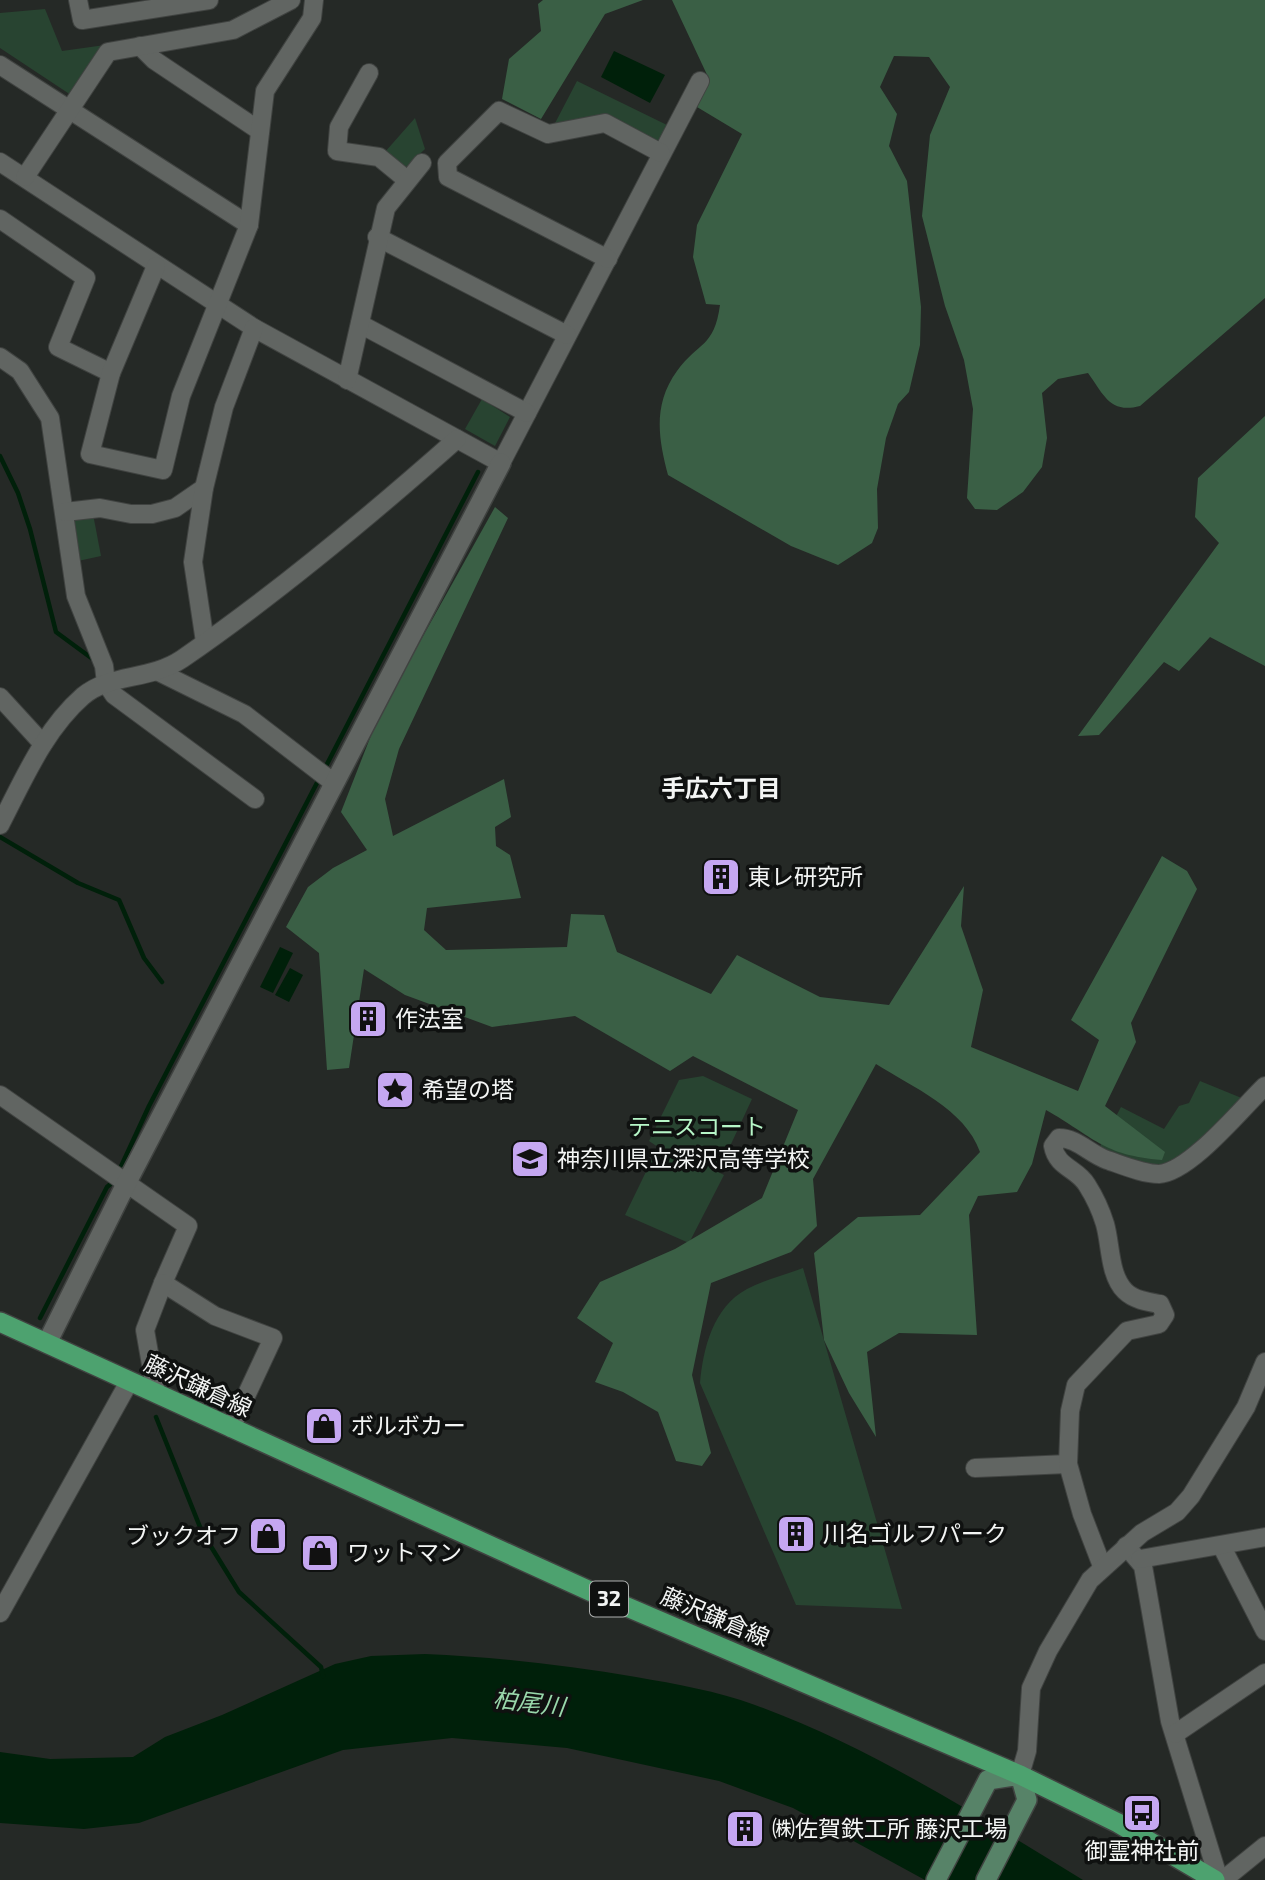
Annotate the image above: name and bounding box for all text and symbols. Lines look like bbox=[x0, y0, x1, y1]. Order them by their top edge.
district label: 手広六丁目 bbox=[661, 773, 781, 802]
building icon: 東レ研究所 bbox=[700, 856, 742, 898]
place label: 東レ研究所 bbox=[748, 862, 863, 890]
building icon: 作法室 bbox=[347, 998, 389, 1040]
place label: 作法室 bbox=[395, 1004, 464, 1032]
place icon: 希望の塔 bbox=[374, 1069, 416, 1111]
place label: 希望の塔 bbox=[422, 1075, 514, 1103]
park label: テニスコート bbox=[628, 1112, 766, 1140]
school or university icon: 神奈川県立深沢高等学校 bbox=[509, 1138, 551, 1180]
place label: 神奈川県立深沢高等学校 bbox=[557, 1144, 810, 1172]
street label: 藤沢鎌倉線 bbox=[140, 1348, 256, 1422]
shop icon: ボルボカー bbox=[303, 1405, 345, 1447]
place label: ボルボカー bbox=[351, 1411, 466, 1439]
building icon: 川名ゴルフパーク bbox=[775, 1513, 817, 1555]
shop icon: ブックオフ bbox=[247, 1515, 289, 1557]
place label: 川名ゴルフパーク bbox=[823, 1519, 1007, 1547]
place label: ブックオフ bbox=[126, 1521, 241, 1549]
shop icon: ワットマン bbox=[299, 1532, 341, 1574]
place label: ワットマン bbox=[347, 1538, 462, 1566]
street label: 藤沢鎌倉線 bbox=[657, 1581, 774, 1651]
road number: 32 bbox=[590, 1582, 628, 1616]
water label: 柏尾川 bbox=[492, 1683, 570, 1721]
bus stop icon: 御霊神社前 bbox=[1121, 1792, 1163, 1834]
building icon: ㈱佐賀鉄工所 藤沢工場 bbox=[724, 1808, 766, 1850]
place label: ㈱佐賀鉄工所 藤沢工場 bbox=[772, 1814, 1007, 1842]
place label: 御霊神社前 bbox=[1085, 1836, 1200, 1864]

